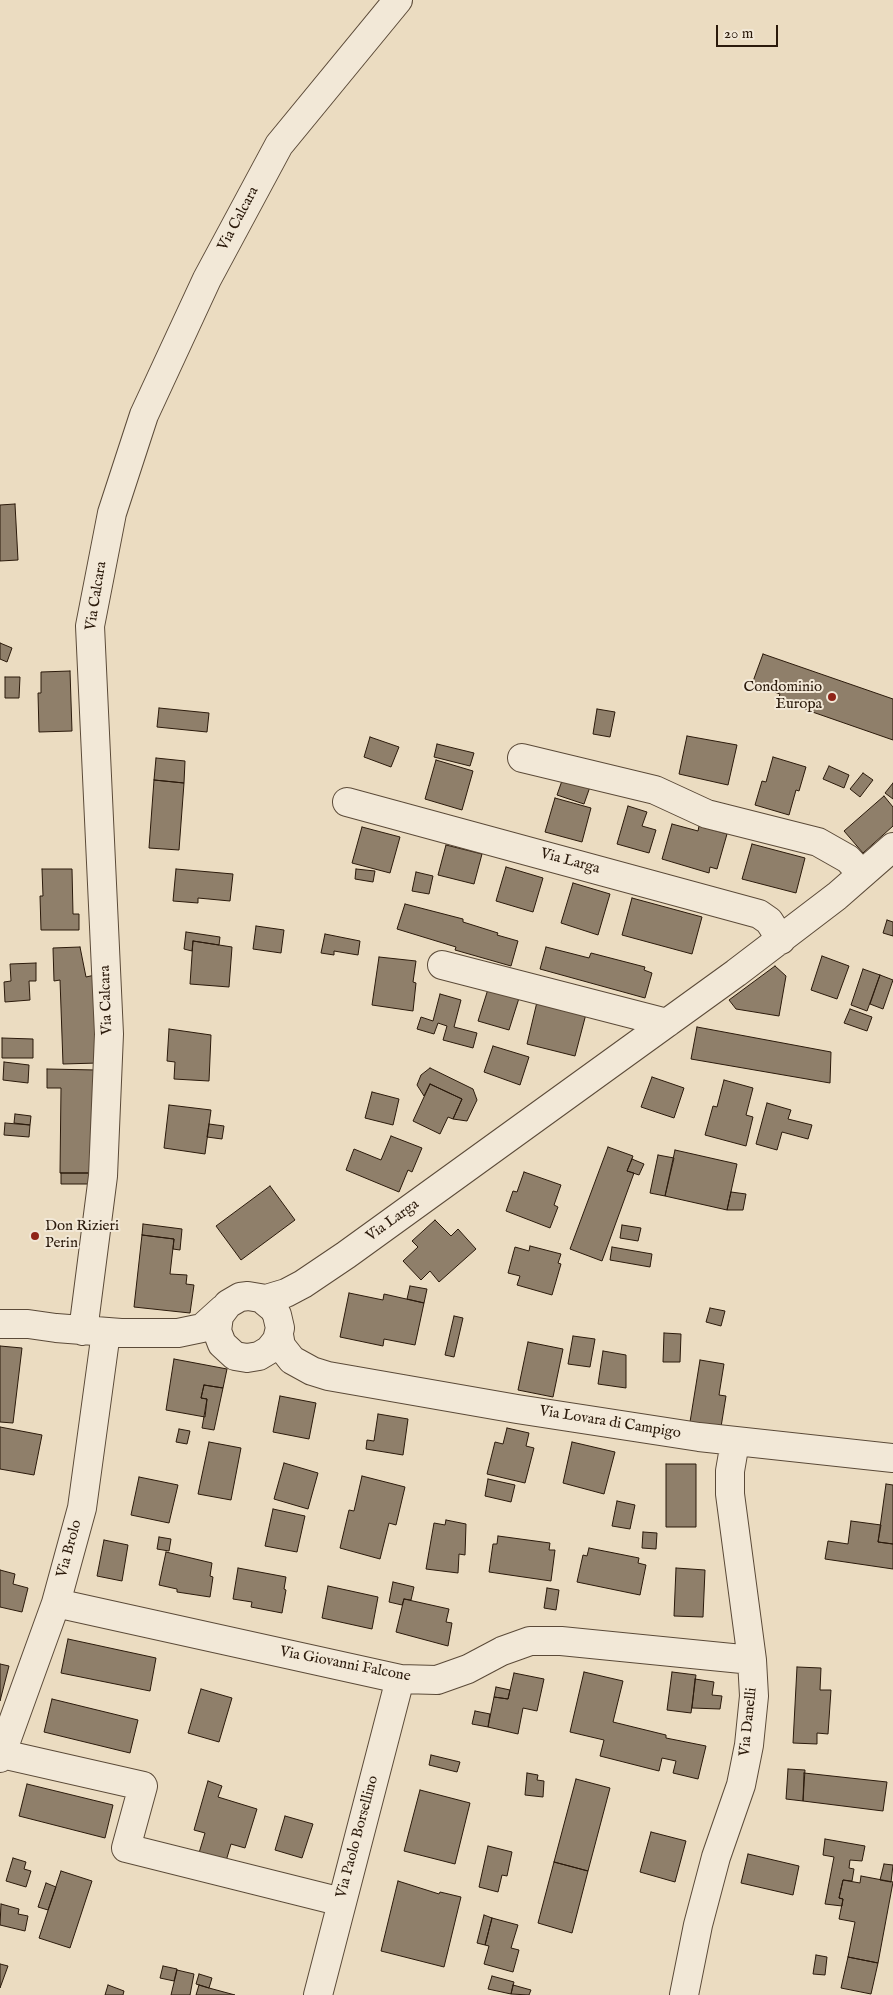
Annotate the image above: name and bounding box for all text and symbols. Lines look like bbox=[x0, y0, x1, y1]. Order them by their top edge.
scale bar bbox=[718, 15, 780, 47]
text: 20 m bbox=[724, 24, 753, 43]
street label: Via Calcara bbox=[215, 184, 263, 254]
street label: Via Calcara bbox=[83, 560, 111, 632]
place label: Condominio Europa bbox=[744, 679, 822, 714]
marker: Condominio Europa bbox=[826, 691, 838, 703]
street label: Via Larga bbox=[538, 845, 602, 879]
street label: Via Calcara bbox=[97, 965, 117, 1035]
street label: Via Larga bbox=[363, 1196, 423, 1246]
place label: Don Rizieri Perin bbox=[45, 1218, 119, 1253]
marker: Don Rizieri Perin bbox=[29, 1230, 41, 1242]
street label: Via Lovara di Campigo bbox=[538, 1403, 682, 1443]
street label: Via Brolo bbox=[54, 1518, 86, 1580]
street label: Via Giovanni Falcone bbox=[278, 1643, 412, 1687]
street label: Via Danelli bbox=[736, 1687, 762, 1757]
street label: Via Paolo Borsellino bbox=[333, 1774, 383, 1900]

